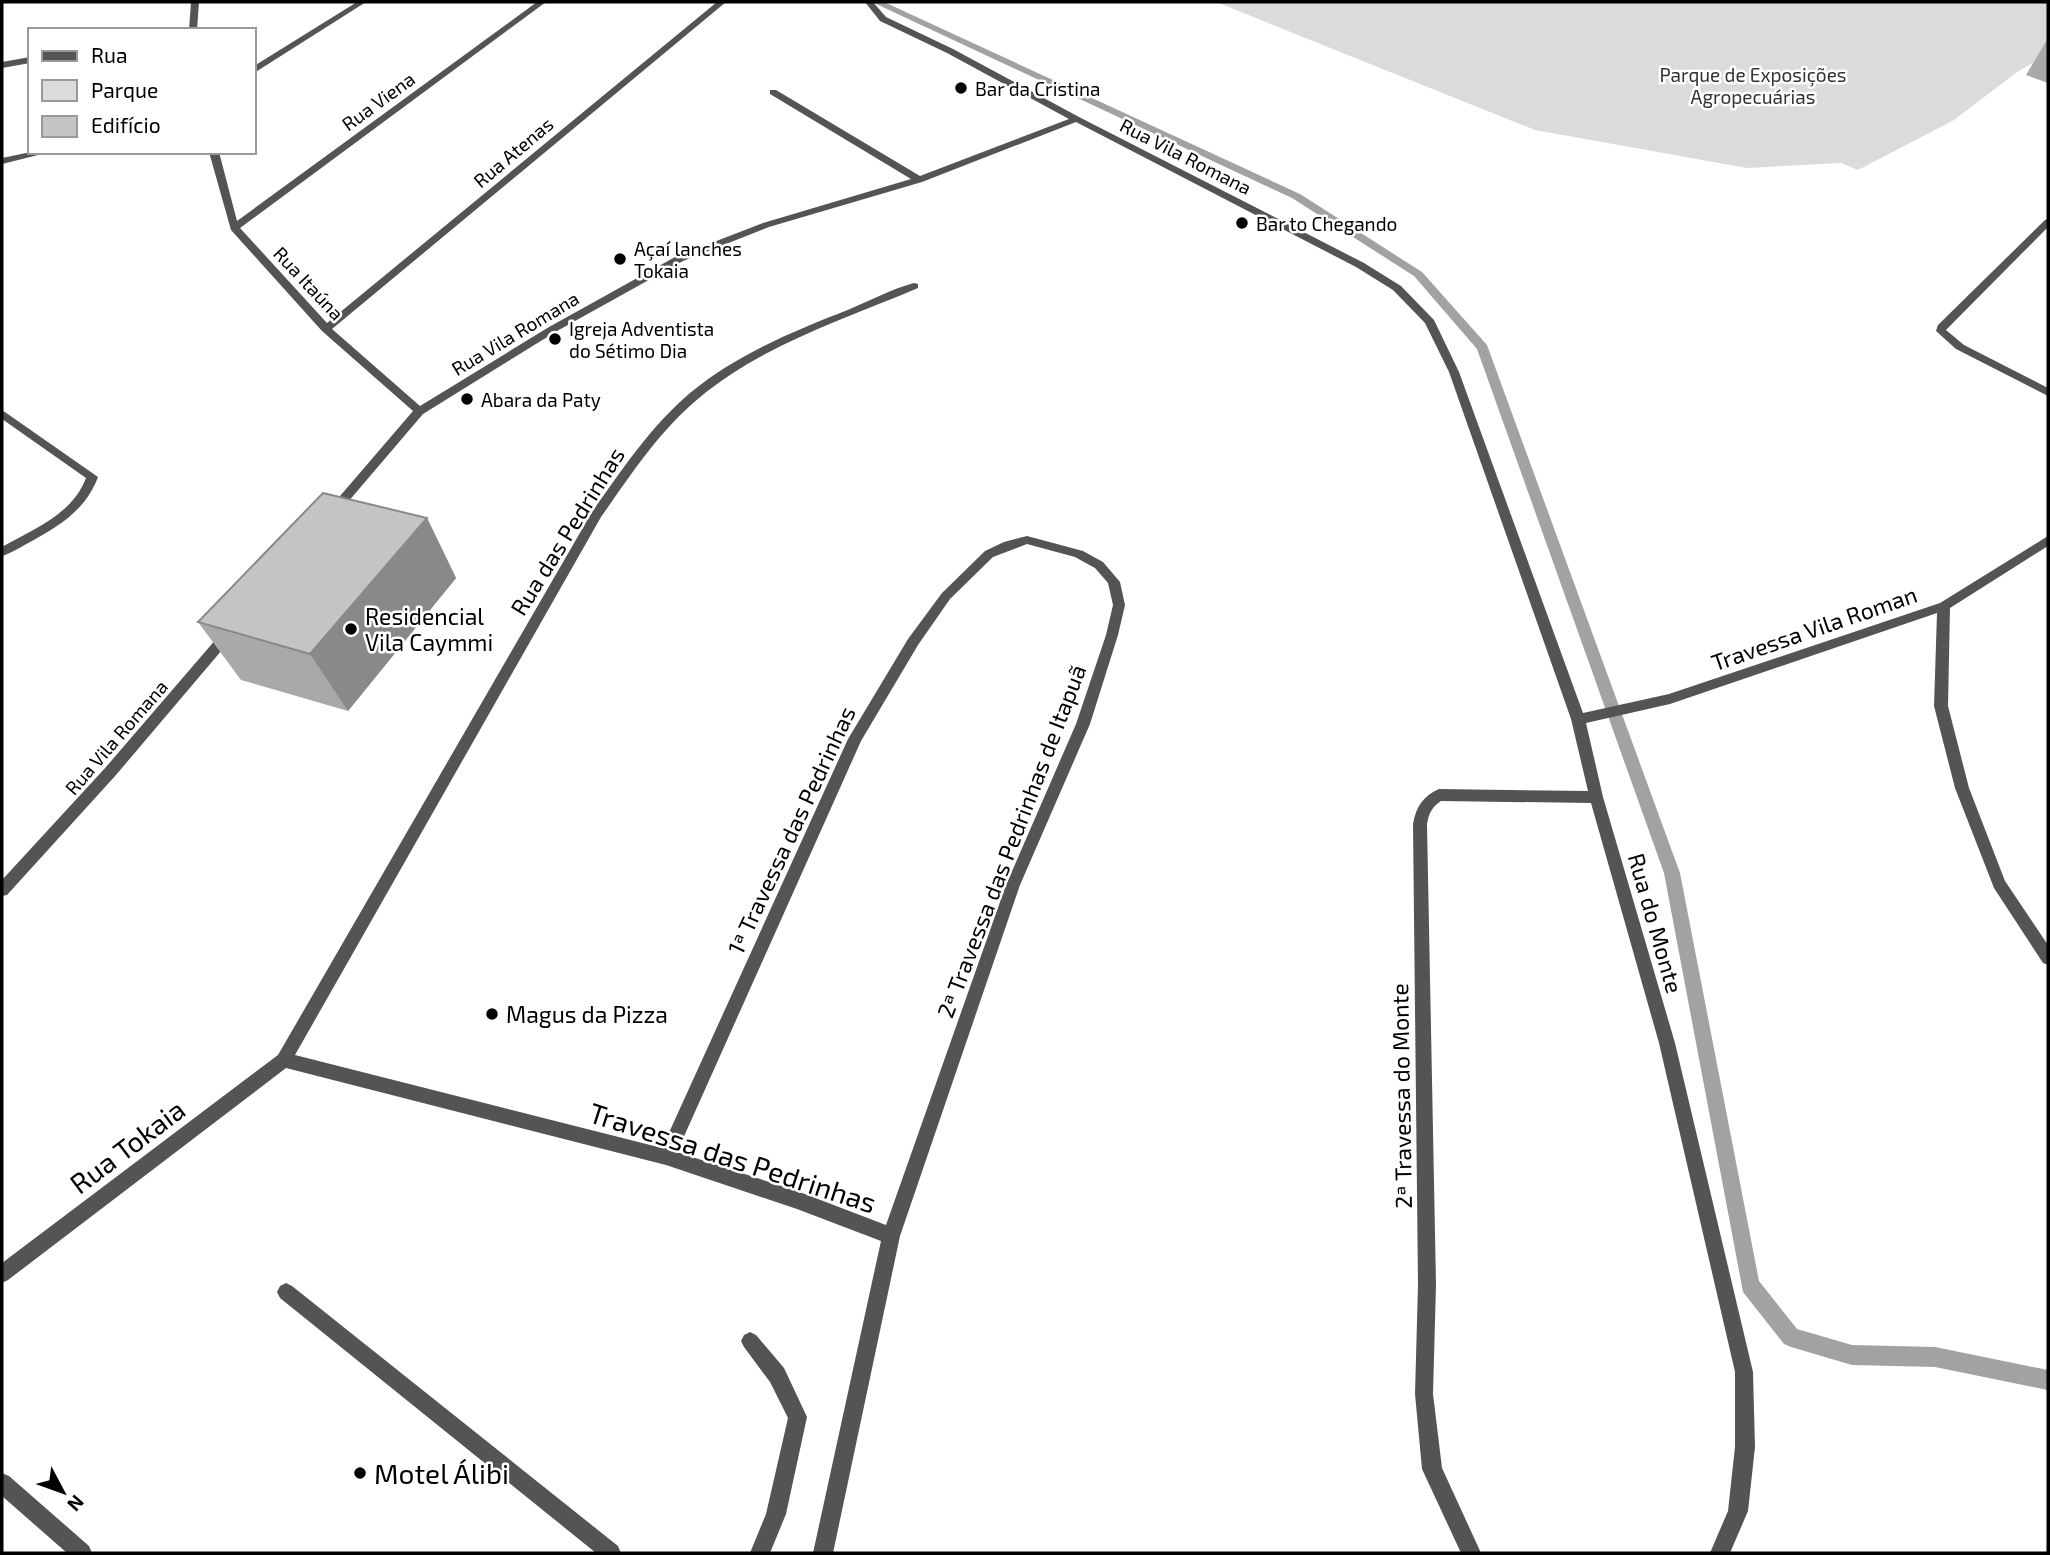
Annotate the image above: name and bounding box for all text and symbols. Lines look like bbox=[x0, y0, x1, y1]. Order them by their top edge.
legend bbox=[28, 28, 256, 154]
text: Rua bbox=[91, 42, 127, 67]
park label: Parque de Exposições Agropecuárias bbox=[1659, 63, 1847, 108]
street label: Rua Viena bbox=[337, 67, 419, 135]
text: Parque bbox=[91, 77, 158, 102]
place label: Bar da Cristina bbox=[975, 77, 1100, 100]
marker: Bar da Cristina bbox=[953, 80, 969, 96]
text: Edifício bbox=[91, 112, 161, 137]
street label: Rua Atenas bbox=[468, 112, 558, 192]
street label: Rua Vila Romana bbox=[1116, 113, 1256, 199]
place label: Bar to Chegando bbox=[1256, 212, 1397, 235]
marker: Bar to Chegando bbox=[1234, 215, 1250, 231]
place label: Açaí lanches Tokaia bbox=[634, 237, 742, 282]
street label: Rua Itaúna bbox=[269, 241, 349, 325]
marker: Açaí lanches Tokaia bbox=[612, 251, 628, 267]
street label: Rua Vila Romana bbox=[447, 286, 583, 380]
place label: Igreja Adventista do Sétimo Dia bbox=[569, 317, 714, 362]
marker: Igreja Adventista do Sétimo Dia bbox=[547, 331, 563, 347]
place label: Abara da Paty bbox=[481, 388, 601, 411]
marker: Abara da Paty bbox=[459, 391, 475, 407]
street label: Rua das Pedrinhas bbox=[504, 442, 630, 620]
street label: Travessa Vila Roman bbox=[1707, 580, 1921, 676]
place label: Residencial Vila Caymmi bbox=[365, 602, 493, 656]
marker: Residencial Vila Caymmi bbox=[343, 621, 359, 637]
street label: 2ª Travessa das Pedrinhas de Itapuã bbox=[931, 660, 1091, 1022]
street label: Rua Vila Romana bbox=[60, 675, 172, 799]
street label: 1ª Travessa das Pedrinhas bbox=[721, 702, 861, 958]
street label: Rua do Monte bbox=[1623, 850, 1689, 996]
street label: 2ª Travessa do Monte bbox=[1385, 983, 1417, 1209]
place label: Magus da Pizza bbox=[506, 1000, 668, 1028]
marker: Magus da Pizza bbox=[484, 1006, 500, 1022]
street label: Rua Tokaia bbox=[63, 1092, 191, 1200]
street label: Travessa das Pedrinhas bbox=[585, 1095, 881, 1219]
place label: Motel Álibi bbox=[374, 1456, 509, 1490]
north arrow bbox=[28, 1457, 98, 1527]
marker: Motel Álibi bbox=[352, 1465, 368, 1481]
text: N bbox=[63, 1491, 89, 1516]

